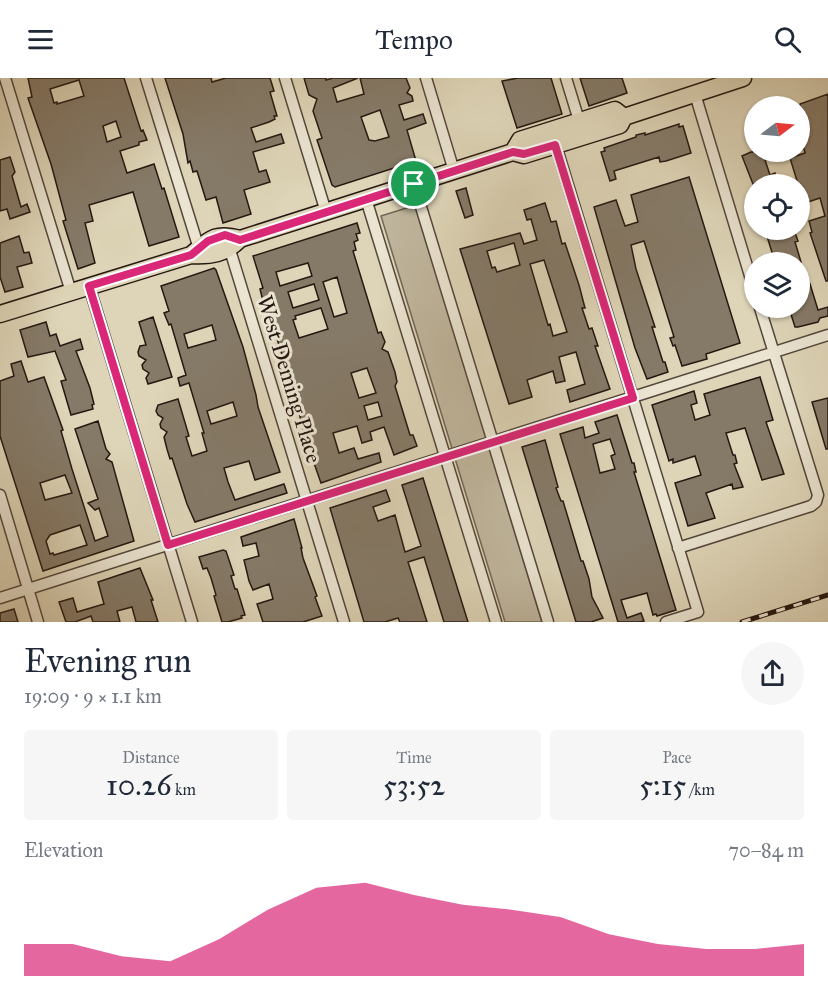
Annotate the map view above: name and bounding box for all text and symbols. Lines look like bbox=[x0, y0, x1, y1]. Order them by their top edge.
icon: menu bbox=[24, 23, 57, 56]
text: Tempo bbox=[375, 23, 453, 56]
icon: search bbox=[771, 23, 804, 56]
north arrow bbox=[744, 96, 810, 162]
map controls bbox=[744, 96, 810, 318]
pin bbox=[388, 158, 439, 209]
icon: arrive bbox=[397, 167, 430, 200]
button: locate bbox=[744, 174, 810, 240]
button: layers bbox=[744, 252, 810, 318]
street label: West Deming Place bbox=[251, 292, 328, 466]
text: Evening run bbox=[24, 641, 191, 681]
button: share bbox=[741, 642, 804, 705]
text: 19:09 · 9 × 1.1 km bbox=[24, 684, 162, 708]
text: Distance bbox=[122, 748, 180, 767]
text: Time bbox=[396, 748, 432, 767]
text: Pace bbox=[662, 748, 692, 767]
text: 10.26 bbox=[106, 767, 172, 803]
text: 53:52 bbox=[383, 767, 445, 803]
text: 5:15 bbox=[639, 767, 686, 803]
text: km bbox=[172, 780, 196, 799]
text: /km bbox=[686, 780, 715, 799]
text: Elevation bbox=[24, 838, 103, 862]
text: 70–84 m bbox=[728, 838, 804, 862]

